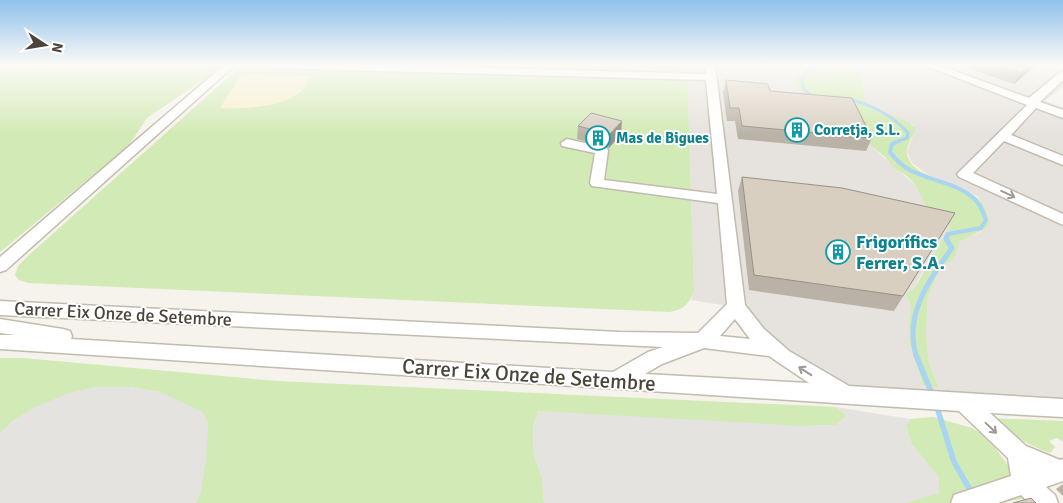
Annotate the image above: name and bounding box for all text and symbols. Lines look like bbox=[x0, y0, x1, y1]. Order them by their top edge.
north arrow bbox=[20, 20, 70, 70]
text: N bbox=[48, 41, 67, 54]
building icon: Corretja, S.L. bbox=[784, 117, 810, 143]
place label: Corretja, S.L. bbox=[814, 121, 900, 139]
building icon: Mas de Bigues bbox=[585, 125, 611, 151]
place label: Mas de Bigues bbox=[616, 129, 709, 147]
one-way arrow bbox=[1000, 190, 1015, 200]
place label: Frigorífics Ferrer, S.A. bbox=[856, 231, 945, 274]
building icon: Frigorífics Ferrer, S.A. bbox=[825, 239, 851, 265]
street label: Carrer Eix Onze de Setembre bbox=[14, 297, 232, 331]
street label: Carrer Eix Onze de Setembre bbox=[401, 353, 657, 397]
one-way arrow bbox=[798, 366, 812, 376]
one-way arrow bbox=[985, 422, 998, 434]

